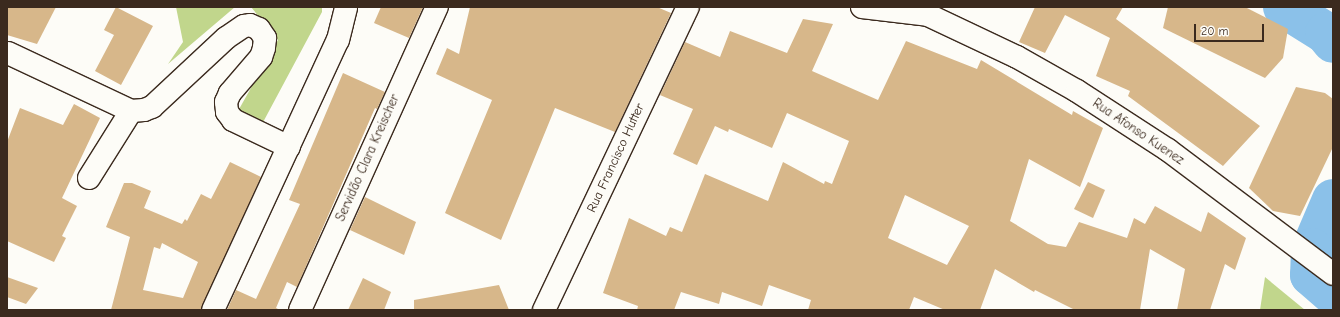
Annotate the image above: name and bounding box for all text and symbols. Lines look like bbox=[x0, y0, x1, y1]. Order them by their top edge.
scale bar bbox=[1196, 16, 1266, 42]
text: 20 m bbox=[1201, 24, 1229, 38]
street label: Servidão Clara Kreischer bbox=[333, 92, 403, 224]
street label: Rua Afonso Kuenez bbox=[1089, 96, 1187, 168]
street label: Rua Francisco Hutter bbox=[584, 101, 648, 215]

